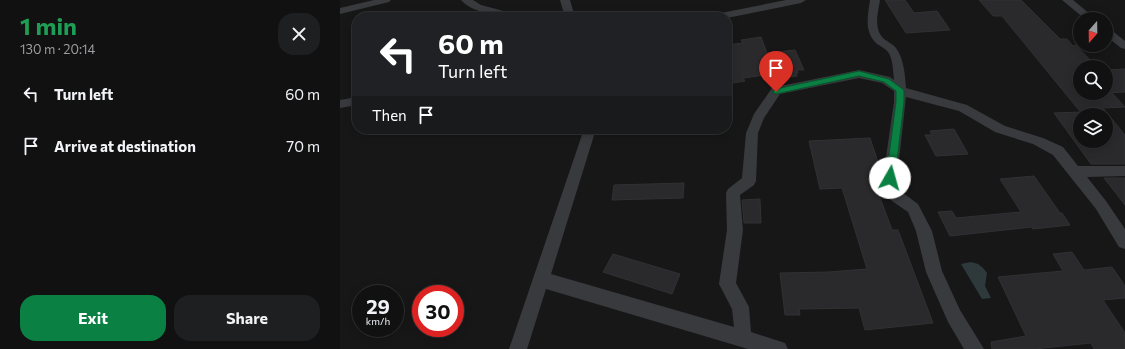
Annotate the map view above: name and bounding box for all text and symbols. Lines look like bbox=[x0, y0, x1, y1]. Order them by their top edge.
text: 1 min bbox=[20, 11, 77, 40]
north arrow bbox=[1073, 12, 1113, 52]
map controls bbox=[1073, 12, 1113, 148]
button: close bbox=[278, 13, 320, 55]
text: 60 m bbox=[438, 26, 504, 60]
icon: left bbox=[372, 28, 424, 80]
text: 130 m · 20:14 bbox=[20, 41, 95, 57]
pin bbox=[759, 51, 793, 92]
icon: arrive bbox=[765, 57, 787, 79]
text: Turn left bbox=[438, 60, 507, 82]
button: search bbox=[1073, 60, 1113, 100]
icon: left bbox=[20, 83, 42, 105]
text: Turn left bbox=[54, 85, 113, 103]
text: 60 m bbox=[285, 85, 320, 103]
icon: arrive bbox=[415, 104, 437, 126]
text: Then bbox=[372, 106, 407, 124]
button: layers bbox=[1073, 108, 1113, 148]
icon: arrive bbox=[20, 135, 42, 157]
text: Arrive at destination bbox=[54, 137, 196, 155]
text: 70 m bbox=[286, 137, 320, 155]
position arrow bbox=[869, 157, 911, 199]
speed limit sign: 30 bbox=[412, 285, 464, 337]
text: 29 bbox=[366, 294, 390, 318]
button: Exit bbox=[20, 295, 166, 341]
button: Share bbox=[174, 295, 320, 341]
text: km/h bbox=[366, 315, 390, 327]

